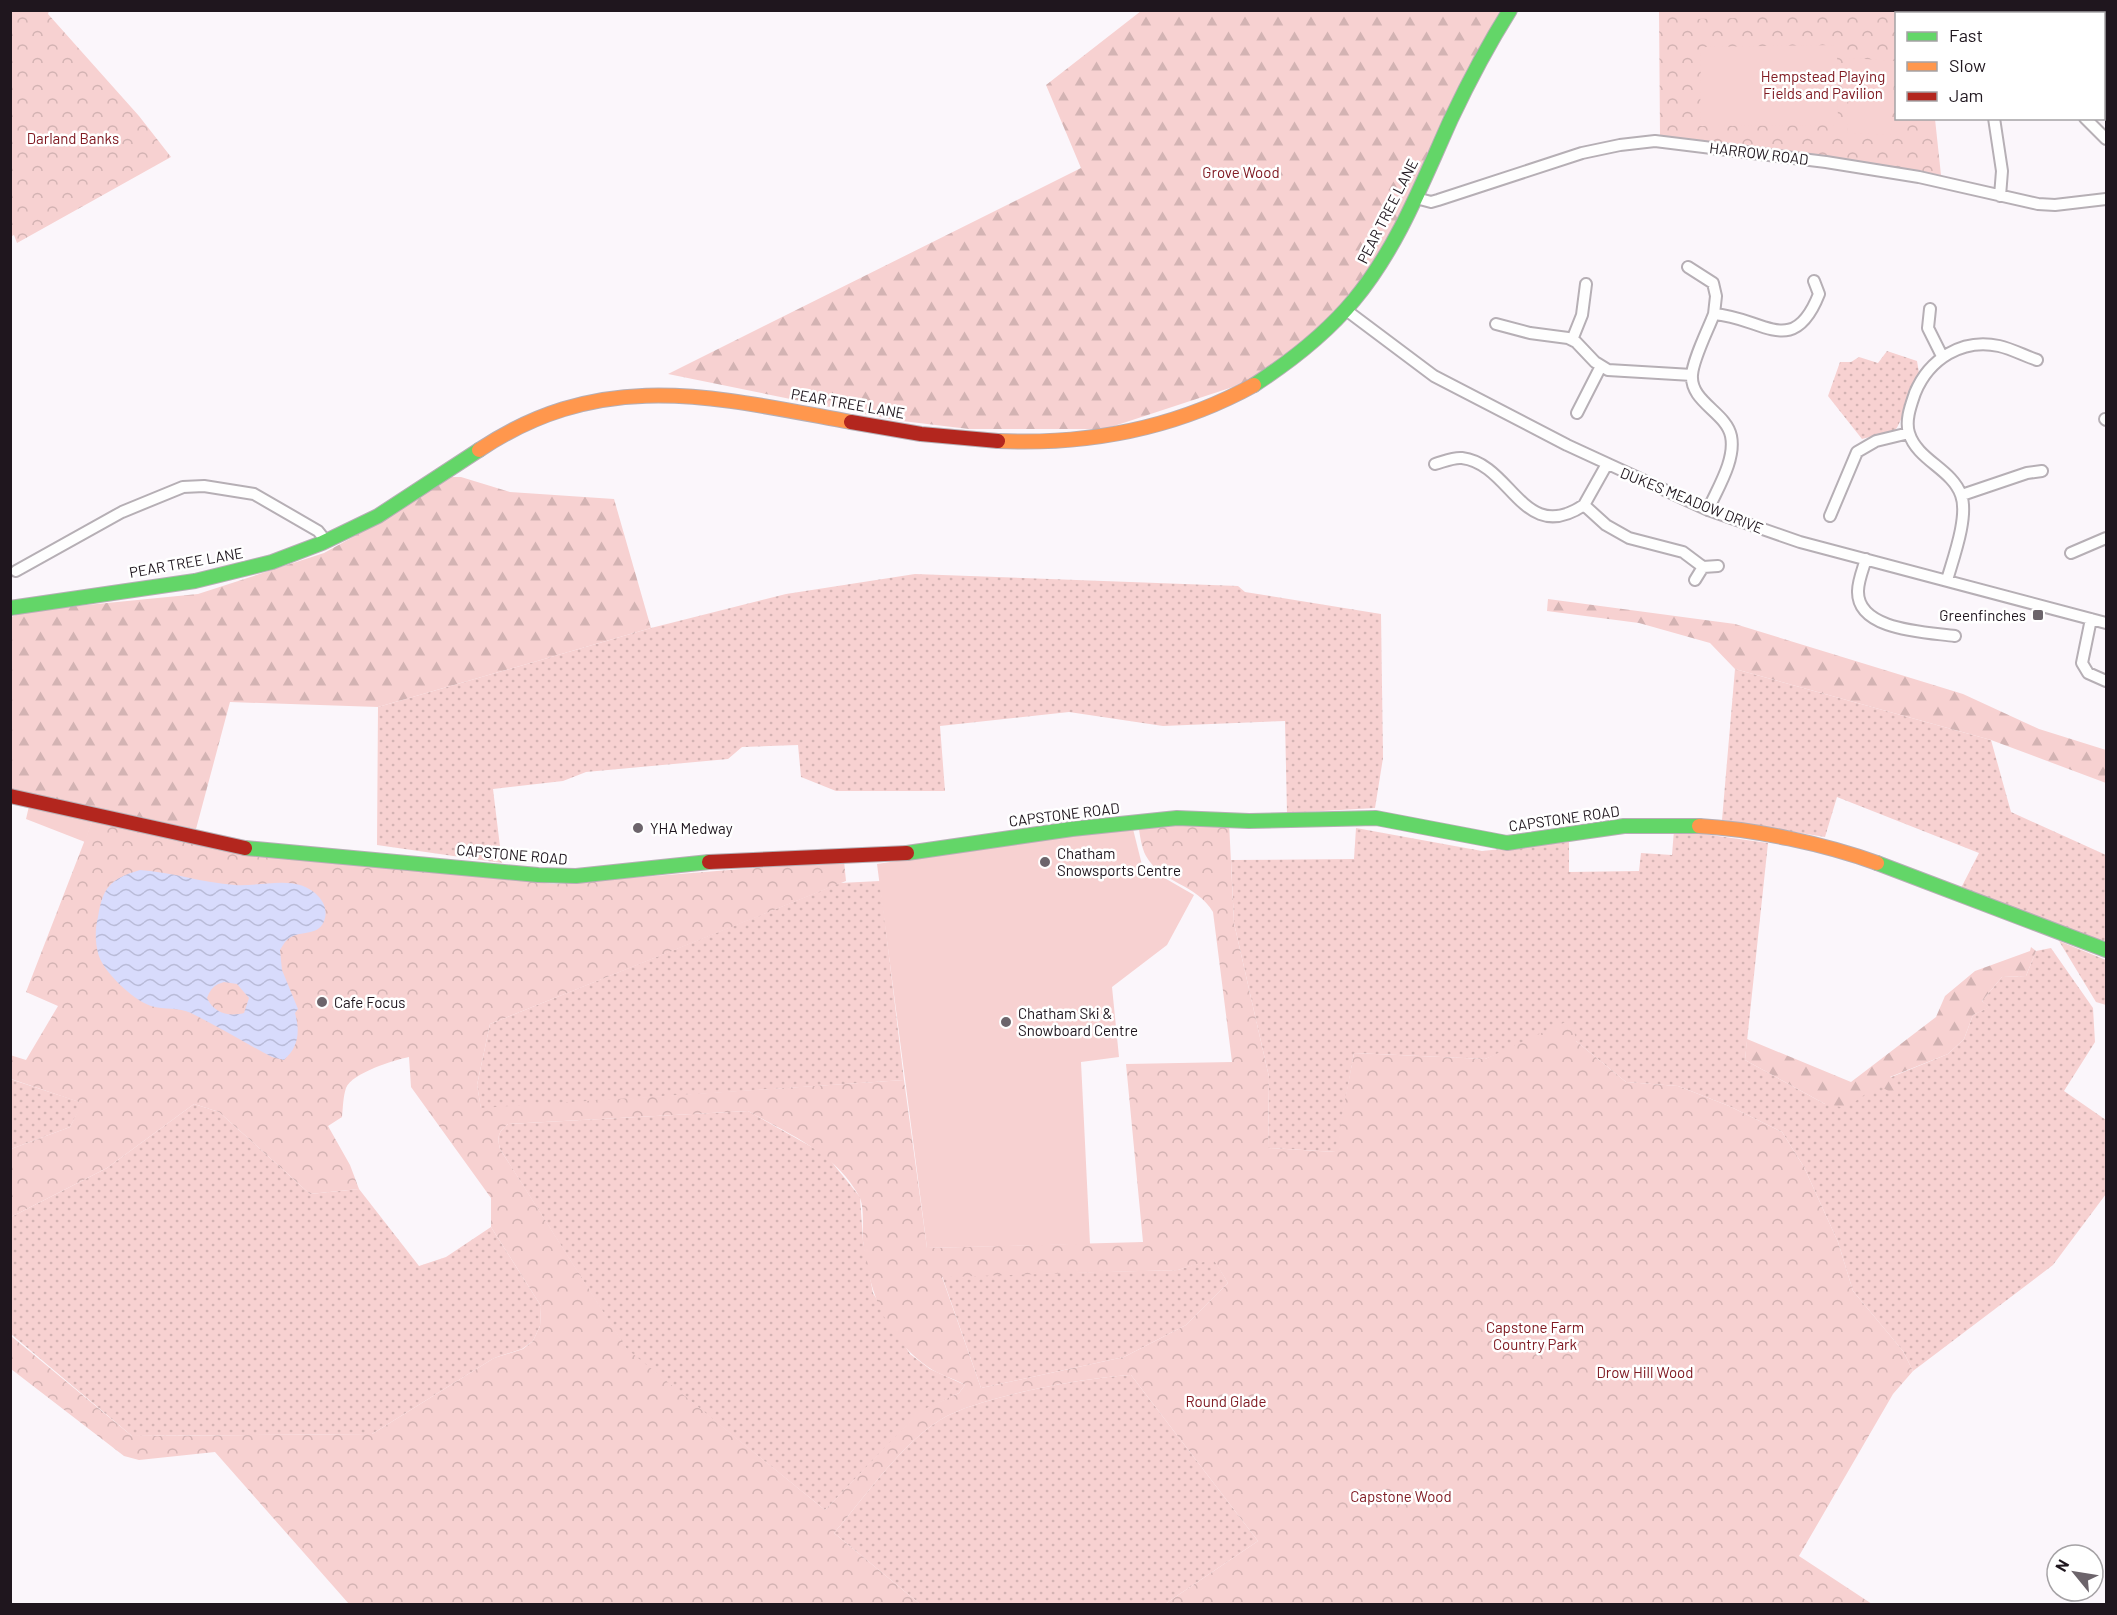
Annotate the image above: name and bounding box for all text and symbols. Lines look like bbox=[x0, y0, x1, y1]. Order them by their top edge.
legend bbox=[1895, 12, 2105, 120]
text: Fast bbox=[1949, 24, 1983, 46]
text: Slow bbox=[1949, 54, 1986, 76]
park label: Hempstead Playing Fields and Pavilion bbox=[1761, 67, 1885, 102]
text: Jam bbox=[1949, 84, 1983, 106]
park label: Darland Banks bbox=[27, 129, 119, 147]
street label: HARROW ROAD bbox=[1708, 138, 1810, 168]
street label: PEAR TREE LANE bbox=[1353, 156, 1421, 266]
park label: Grove Wood bbox=[1202, 163, 1280, 181]
street label: PEAR TREE LANE bbox=[790, 384, 906, 422]
street label: DUKES MEADOW DRIVE bbox=[1618, 463, 1766, 537]
street label: PEAR TREE LANE bbox=[128, 543, 244, 581]
place label: Greenfinches bbox=[1939, 606, 2026, 624]
marker: Greenfinches bbox=[2031, 608, 2045, 622]
street label: CAPSTONE ROAD bbox=[1008, 798, 1120, 830]
street label: CAPSTONE ROAD bbox=[1508, 801, 1620, 835]
place label: YHA Medway bbox=[650, 819, 733, 837]
marker: YHA Medway bbox=[631, 821, 645, 835]
street label: CAPSTONE ROAD bbox=[456, 840, 568, 868]
place label: Chatham Snowsports Centre bbox=[1057, 844, 1181, 879]
marker: Chatham Snowsports Centre bbox=[1038, 855, 1052, 869]
place label: Cafe Focus bbox=[334, 993, 405, 1011]
marker: Cafe Focus bbox=[315, 995, 329, 1009]
place label: Chatham Ski & Snowboard Centre bbox=[1018, 1004, 1138, 1039]
marker: Chatham Ski & Snowboard Centre bbox=[999, 1015, 1013, 1029]
park label: Capstone Farm Country Park bbox=[1486, 1318, 1584, 1353]
park label: Drow Hill Wood bbox=[1597, 1363, 1693, 1381]
park label: Round Glade bbox=[1185, 1392, 1267, 1410]
park label: Capstone Wood bbox=[1350, 1487, 1452, 1505]
north arrow bbox=[2045, 1543, 2105, 1603]
text: N bbox=[2051, 1556, 2072, 1575]

